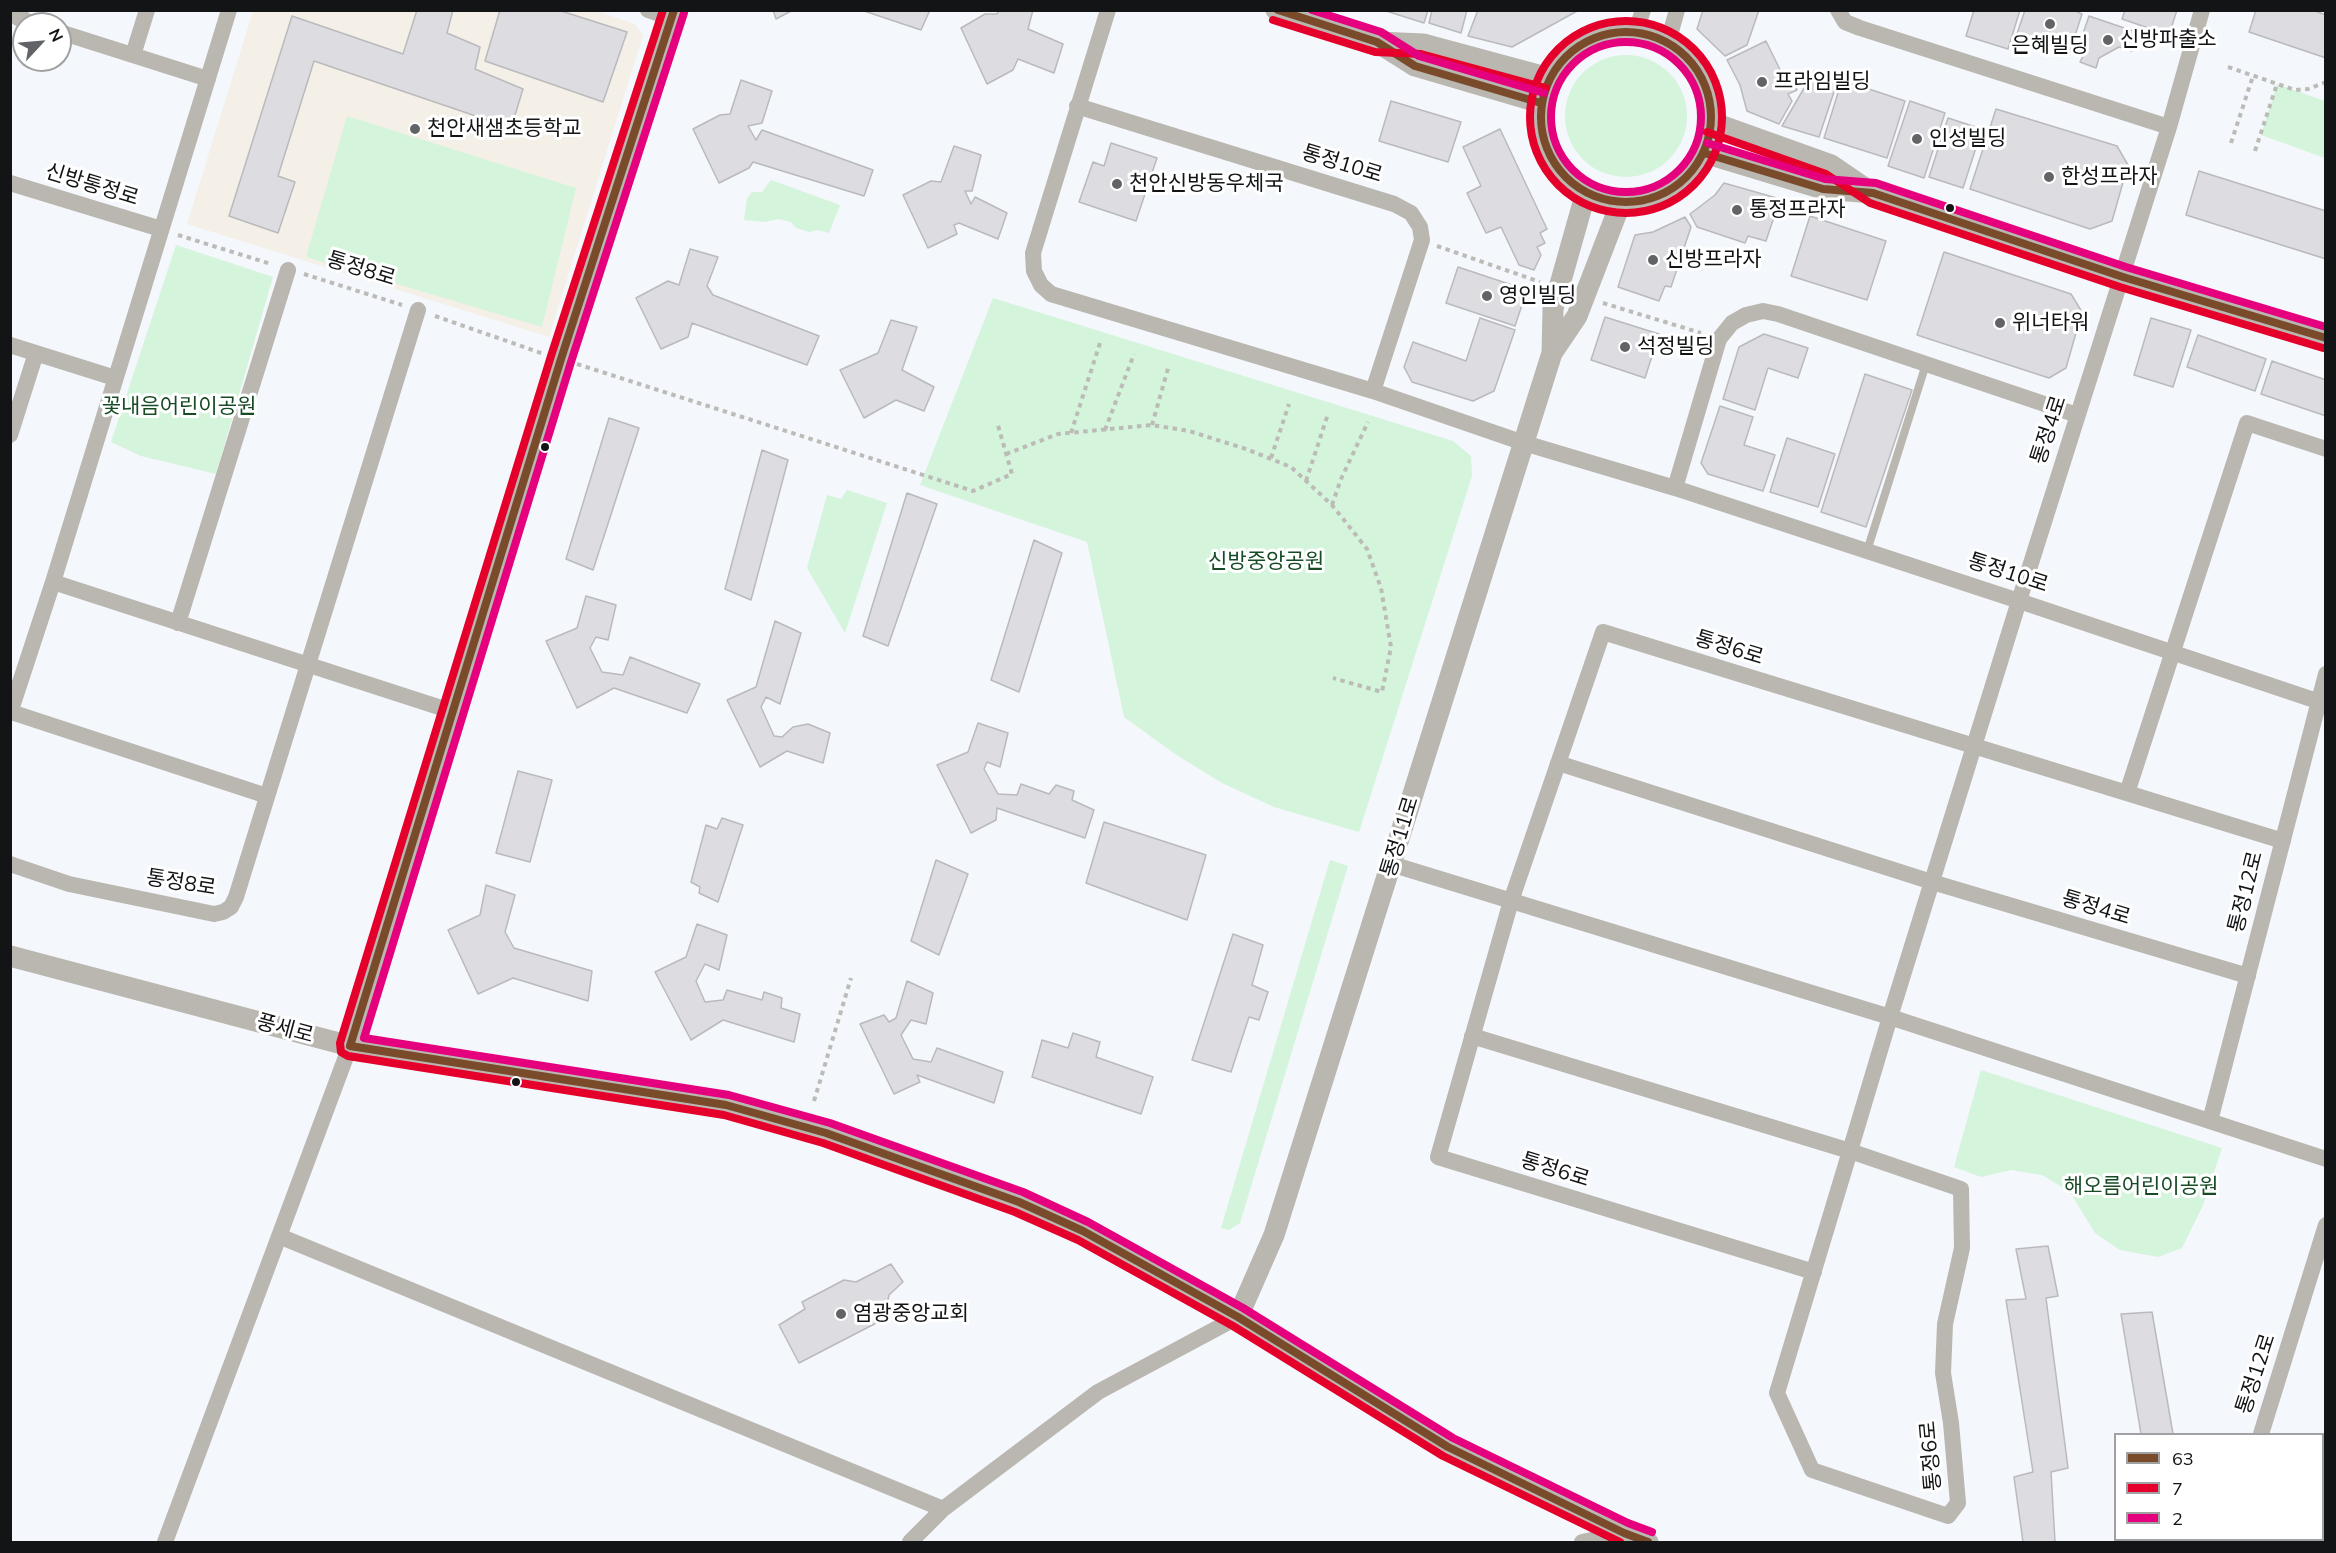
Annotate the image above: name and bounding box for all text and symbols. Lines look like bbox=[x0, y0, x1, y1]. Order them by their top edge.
north arrow bbox=[12, 12, 72, 72]
marker: 은혜빌딩 bbox=[2043, 17, 2057, 31]
text: N bbox=[45, 25, 68, 45]
place label: 신방파출소 bbox=[2120, 27, 2217, 53]
place label: 은혜빌딩 bbox=[2011, 33, 2089, 59]
marker: 신방파출소 bbox=[2101, 33, 2115, 47]
place label: 프라임빌딩 bbox=[1774, 69, 1871, 95]
marker: 프라임빌딩 bbox=[1755, 75, 1769, 89]
place label: 천안새샘초등학교 bbox=[427, 116, 582, 142]
marker: 천안새샘초등학교 bbox=[408, 122, 422, 136]
place label: 인성빌딩 bbox=[1929, 126, 2006, 152]
marker: 인성빌딩 bbox=[1910, 132, 1924, 146]
street label: 통정10로 bbox=[1299, 140, 1385, 188]
street label: 신방통정로 bbox=[42, 159, 142, 211]
place label: 한성프라자 bbox=[2061, 164, 2158, 190]
marker: 한성프라자 bbox=[2042, 170, 2056, 184]
place label: 천안신방동우체국 bbox=[1129, 171, 1284, 197]
marker: 천안신방동우체국 bbox=[1110, 177, 1124, 191]
place label: 통정프라자 bbox=[1749, 197, 1846, 223]
unlabelled marker bbox=[1944, 202, 1956, 214]
marker: 통정프라자 bbox=[1730, 203, 1744, 217]
street label: 통정8로 bbox=[324, 247, 398, 291]
place label: 신방프라자 bbox=[1665, 247, 1762, 273]
marker: 신방프라자 bbox=[1646, 253, 1660, 267]
place label: 영인빌딩 bbox=[1499, 283, 1576, 309]
marker: 영인빌딩 bbox=[1480, 289, 1494, 303]
place label: 위너타워 bbox=[2012, 310, 2089, 336]
marker: 위너타워 bbox=[1993, 316, 2007, 330]
place label: 석정빌딩 bbox=[1637, 334, 1714, 360]
marker: 석정빌딩 bbox=[1618, 340, 1632, 354]
street label: 통정4로 bbox=[2026, 393, 2072, 467]
park label: 꽃내음어린이공원 bbox=[102, 394, 256, 420]
unlabelled marker bbox=[539, 441, 551, 453]
street label: 통정10로 bbox=[1965, 548, 2051, 598]
park label: 신방중앙공원 bbox=[1208, 549, 1324, 575]
street label: 통정6로 bbox=[1692, 626, 1766, 670]
street label: 통정11로 bbox=[1376, 794, 1424, 880]
street label: 통정12로 bbox=[2224, 849, 2268, 935]
street label: 통정8로 bbox=[144, 865, 218, 901]
street label: 통정4로 bbox=[2059, 886, 2133, 930]
street label: 풍세로 bbox=[254, 1009, 316, 1049]
unlabelled marker bbox=[510, 1076, 522, 1088]
street label: 통정6로 bbox=[1518, 1148, 1592, 1192]
park label: 해오름어린이공원 bbox=[2064, 1174, 2218, 1200]
place label: 염광중앙교회 bbox=[853, 1301, 969, 1327]
marker: 염광중앙교회 bbox=[834, 1307, 848, 1321]
street label: 통정12로 bbox=[2231, 1331, 2281, 1417]
street label: 통정6로 bbox=[1915, 1420, 1947, 1492]
legend bbox=[2114, 1433, 2324, 1541]
text: 63 bbox=[2172, 1447, 2194, 1470]
text: 7 bbox=[2172, 1477, 2183, 1500]
text: 2 bbox=[2172, 1507, 2183, 1530]

